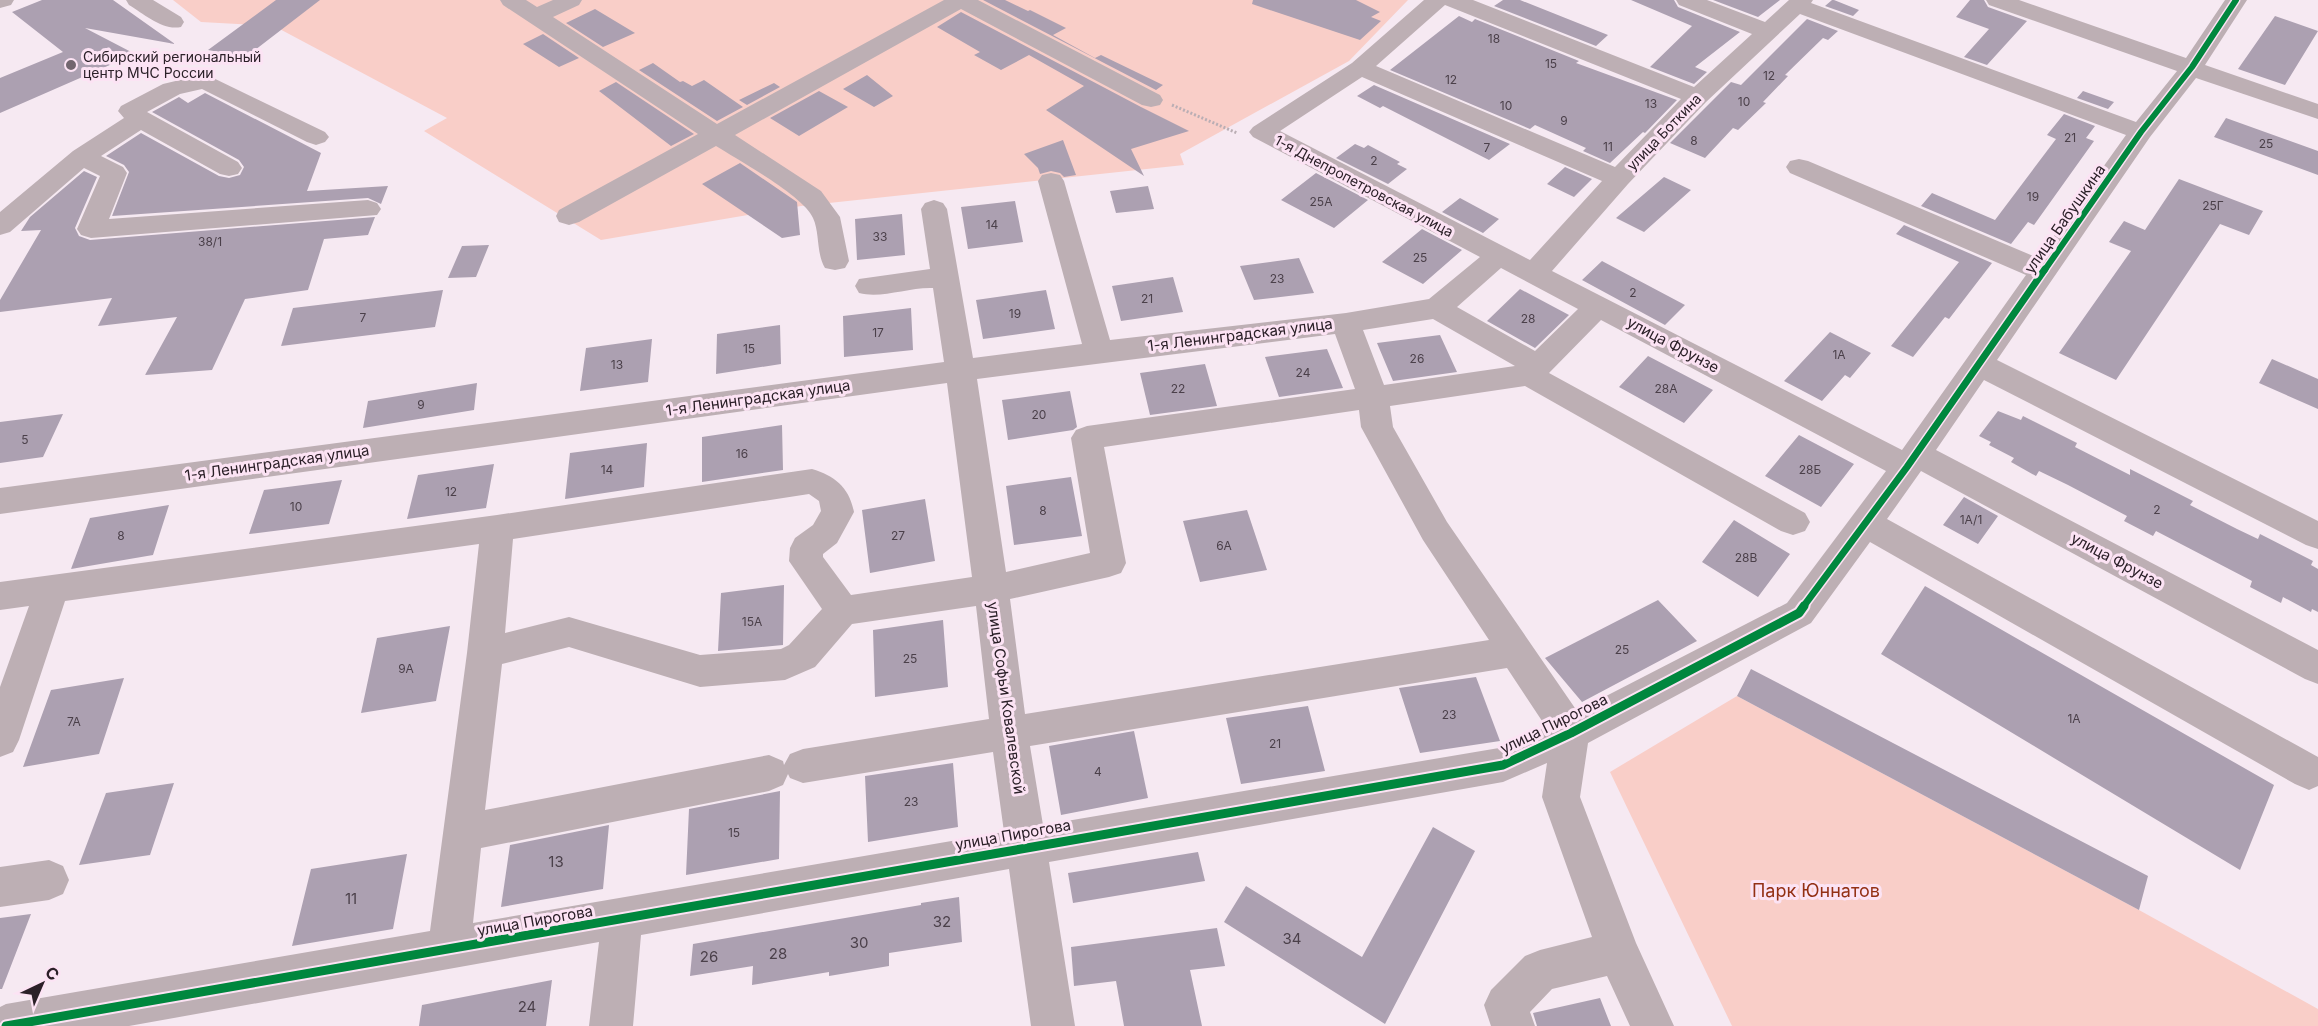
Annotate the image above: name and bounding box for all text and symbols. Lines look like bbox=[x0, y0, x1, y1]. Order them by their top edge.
house number: 18 bbox=[1488, 31, 1500, 46]
place label: Сибирский региональный центр МЧС России bbox=[83, 48, 261, 81]
house number: 15 bbox=[1545, 56, 1557, 71]
marker: Сибирский региональный центр МЧС России bbox=[64, 58, 78, 72]
house number: 12 bbox=[1763, 68, 1775, 83]
house number: 12 bbox=[1445, 72, 1457, 87]
street label: улица Боткина bbox=[1623, 90, 1704, 173]
house number: 10 bbox=[1738, 94, 1750, 109]
house number: 13 bbox=[1645, 96, 1657, 111]
house number: 10 bbox=[1500, 98, 1512, 113]
house number: 9 bbox=[1560, 113, 1568, 128]
house number: 21 bbox=[2064, 130, 2076, 145]
street label: 1-я Днепропетровская улица bbox=[1272, 131, 1456, 240]
house number: 8 bbox=[1690, 133, 1698, 148]
house number: 25 bbox=[2259, 136, 2273, 151]
house number: 11 bbox=[1603, 139, 1613, 154]
house number: 7 bbox=[1484, 140, 1491, 155]
house number: 2 bbox=[1370, 153, 1378, 168]
street label: улица Бабушкина bbox=[2020, 160, 2109, 277]
house number: 19 bbox=[2027, 189, 2039, 204]
house number: 25А bbox=[1310, 194, 1332, 209]
house number: 25Г bbox=[2202, 198, 2224, 213]
house number: 14 bbox=[986, 217, 999, 232]
house number: 33 bbox=[873, 229, 887, 244]
house number: 38/1 bbox=[198, 234, 222, 249]
house number: 25 bbox=[1413, 250, 1427, 265]
house number: 23 bbox=[1270, 271, 1284, 286]
house number: 2 bbox=[1629, 285, 1637, 300]
house number: 21 bbox=[1141, 291, 1153, 306]
house number: 19 bbox=[1009, 306, 1021, 321]
house number: 7 bbox=[360, 310, 367, 325]
house number: 28 bbox=[1521, 311, 1535, 326]
street label: улица Фрунзе bbox=[1624, 312, 1723, 377]
street label: 1-я Ленинградская улица bbox=[1146, 314, 1334, 355]
house number: 17 bbox=[872, 325, 884, 340]
house number: 15 bbox=[743, 341, 755, 356]
house number: 1А bbox=[1832, 347, 1846, 362]
house number: 26 bbox=[1410, 351, 1424, 366]
house number: 13 bbox=[611, 357, 623, 372]
house number: 24 bbox=[1296, 365, 1311, 380]
street label: 1-я Ленинградская улица bbox=[664, 375, 852, 420]
house number: 22 bbox=[1171, 381, 1185, 396]
house number: 28А bbox=[1654, 381, 1678, 396]
house number: 9 bbox=[417, 397, 425, 412]
house number: 20 bbox=[1032, 407, 1046, 422]
house number: 5 bbox=[21, 432, 29, 447]
street label: 1-я Ленинградская улица bbox=[183, 440, 371, 485]
house number: 16 bbox=[736, 446, 748, 461]
house number: 14 bbox=[601, 462, 614, 477]
house number: 28Б bbox=[1799, 462, 1821, 477]
house number: 12 bbox=[445, 484, 457, 499]
house number: 10 bbox=[290, 499, 302, 514]
house number: 2 bbox=[2153, 502, 2161, 517]
house number: 8 bbox=[1039, 503, 1047, 518]
house number: 1А/1 bbox=[1960, 512, 1982, 527]
house number: 8 bbox=[117, 528, 125, 543]
house number: 27 bbox=[891, 528, 905, 543]
street label: улица Фрунзе bbox=[2068, 528, 2167, 593]
house number: 6А bbox=[1216, 538, 1232, 553]
house number: 28В bbox=[1735, 550, 1757, 565]
street label: улица Софьи Ковалевской bbox=[984, 601, 1029, 795]
house number: 15А bbox=[742, 614, 762, 629]
house number: 25 bbox=[1615, 642, 1629, 657]
house number: 25 bbox=[903, 651, 917, 666]
house number: 9А bbox=[398, 661, 414, 676]
street label: улица Пирогова bbox=[1497, 689, 1611, 758]
house number: 23 bbox=[1442, 707, 1456, 722]
house number: 1А bbox=[2067, 711, 2081, 726]
house number: 7А bbox=[67, 714, 81, 729]
house number: 21 bbox=[1269, 736, 1281, 751]
house number: 4 bbox=[1094, 764, 1102, 779]
house number: 23 bbox=[904, 794, 918, 809]
street label: улица Пирогова bbox=[954, 815, 1072, 854]
house number: 15 bbox=[728, 825, 740, 840]
house number: 13 bbox=[548, 852, 564, 871]
park label: Парк Юннатов bbox=[1752, 880, 1880, 901]
house number: 11 bbox=[345, 889, 357, 908]
street label: улица Пирогова bbox=[476, 901, 594, 940]
house number: 32 bbox=[933, 912, 951, 931]
house number: 34 bbox=[1283, 929, 1301, 948]
house number: 30 bbox=[850, 933, 868, 952]
house number: 28 bbox=[769, 944, 787, 963]
house number: 26 bbox=[700, 947, 718, 966]
north arrow bbox=[12, 954, 72, 1014]
text: С bbox=[41, 962, 64, 985]
house number: 24 bbox=[518, 997, 536, 1016]

